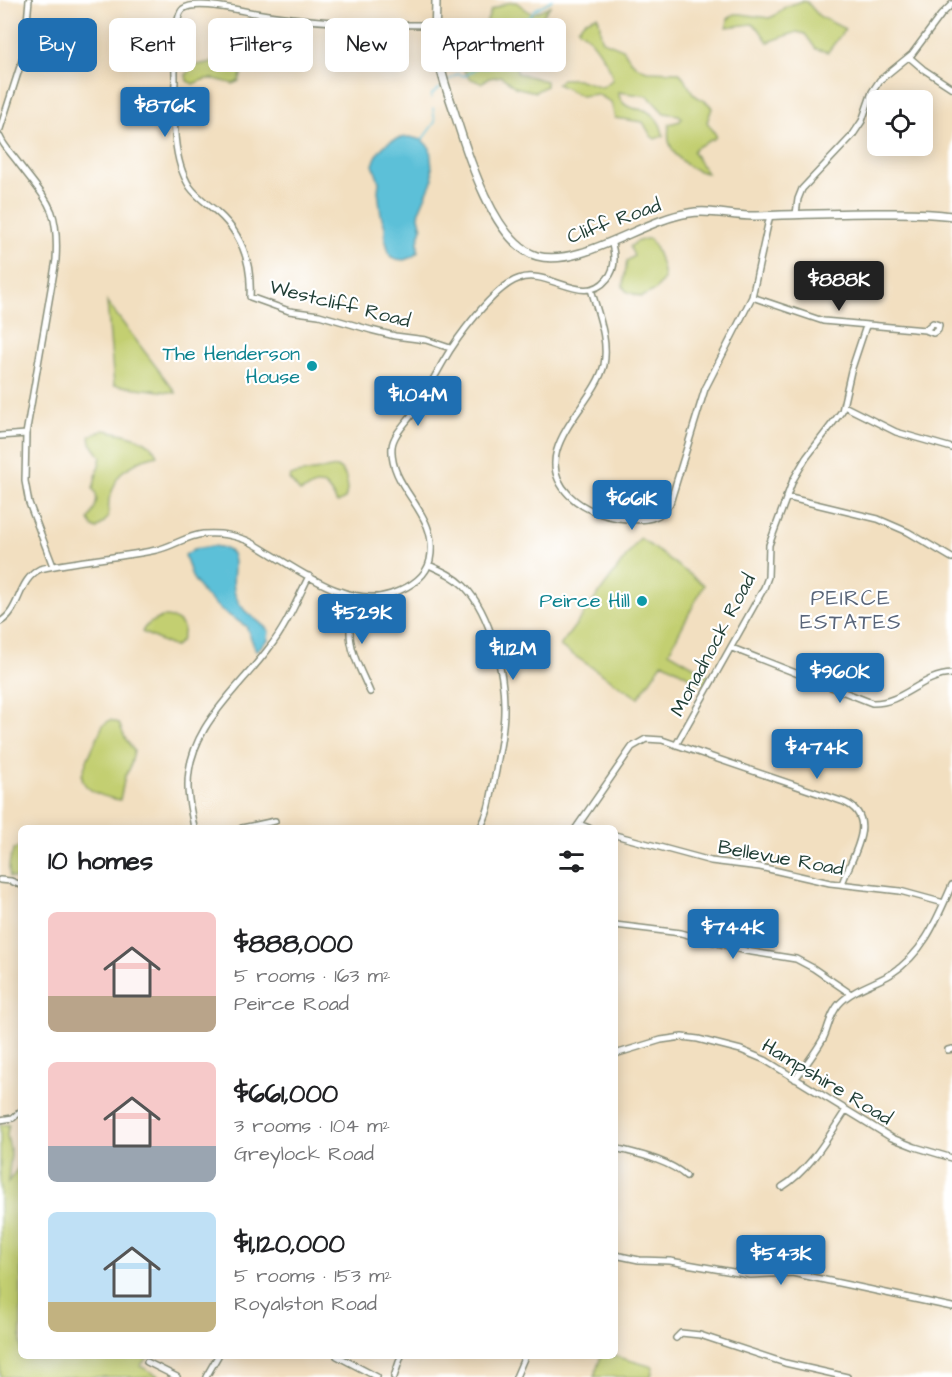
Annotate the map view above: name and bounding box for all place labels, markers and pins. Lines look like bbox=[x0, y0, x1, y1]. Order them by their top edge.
pin: $876K bbox=[123, 87, 207, 138]
pin: $888K bbox=[797, 261, 881, 312]
place label: The Henderson House bbox=[162, 340, 300, 391]
marker: The Henderson House bbox=[305, 359, 319, 373]
pin: $1.04M bbox=[369, 376, 467, 427]
pin: $661K bbox=[590, 480, 674, 531]
place label: Peirce Hill bbox=[539, 587, 630, 615]
pin: $529K bbox=[320, 594, 404, 645]
marker: Peirce Hill bbox=[635, 594, 649, 608]
pin: $1.12M bbox=[464, 630, 562, 681]
pin: $960K bbox=[798, 653, 882, 704]
pin: $474K bbox=[775, 729, 859, 780]
pin: $744K bbox=[691, 909, 775, 960]
pin: $543K bbox=[739, 1235, 823, 1286]

